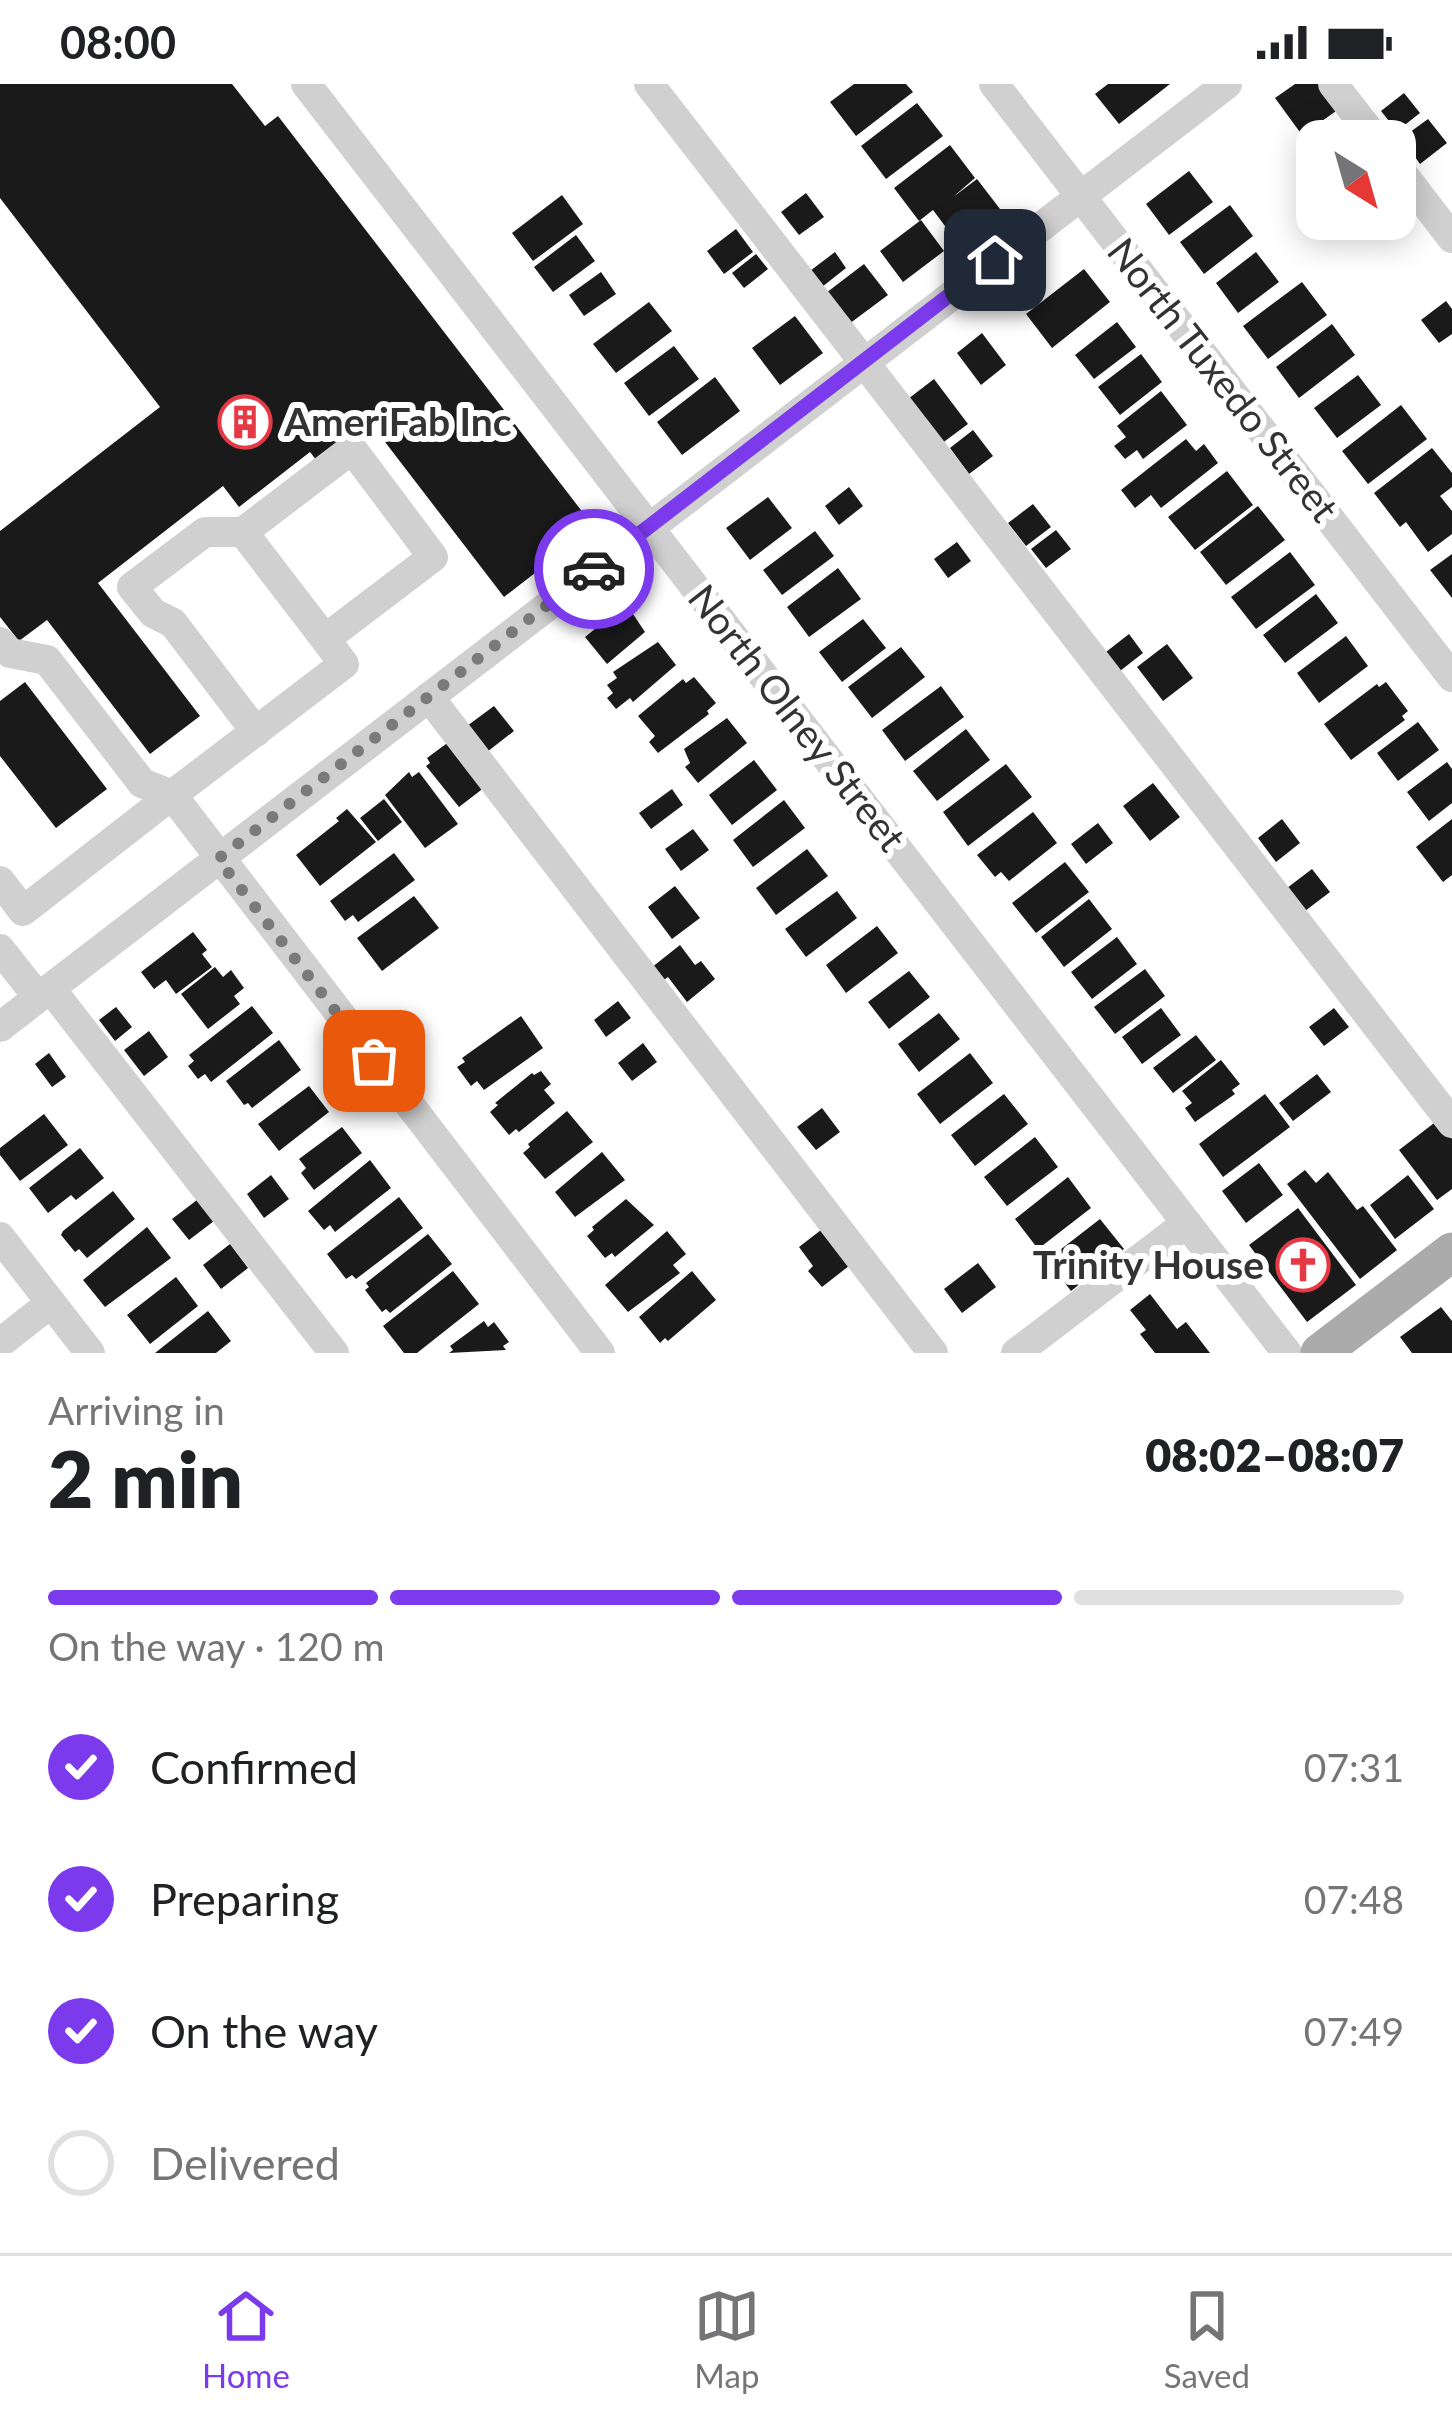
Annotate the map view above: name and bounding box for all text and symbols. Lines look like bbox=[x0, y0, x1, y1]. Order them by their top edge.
text: 08:00 bbox=[60, 15, 176, 69]
north arrow bbox=[1296, 120, 1416, 240]
map controls bbox=[1296, 120, 1416, 240]
pin bbox=[944, 209, 1046, 311]
icon: home bbox=[962, 227, 1028, 293]
street label: North Tuxedo Street bbox=[1099, 229, 1349, 530]
building icon: AmeriFab Inc bbox=[217, 394, 273, 450]
place label: AmeriFab Inc bbox=[283, 398, 512, 444]
courier bbox=[534, 509, 654, 629]
icon: car bbox=[561, 536, 627, 602]
street label: North Olney Street bbox=[680, 575, 916, 860]
pin bbox=[323, 1010, 425, 1112]
icon: bag bbox=[341, 1028, 407, 1094]
church icon: Trinity House bbox=[1275, 1237, 1331, 1293]
place label: Trinity House bbox=[1033, 1241, 1264, 1287]
text: Arriving in bbox=[48, 1387, 225, 1433]
text: 08:02–08:07 bbox=[1145, 1428, 1404, 1482]
text: 2 min bbox=[48, 1431, 243, 1525]
text: On the way · 120 m bbox=[48, 1623, 385, 1669]
icon: check bbox=[48, 1734, 114, 1800]
text: Confirmed bbox=[150, 1740, 358, 1794]
text: 07:31 bbox=[1304, 1744, 1404, 1790]
icon: check bbox=[48, 1866, 114, 1932]
text: Preparing bbox=[150, 1872, 339, 1926]
text: 07:48 bbox=[1304, 1876, 1404, 1922]
icon: check bbox=[48, 1998, 114, 2064]
text: On the way bbox=[150, 2004, 378, 2058]
text: 07:49 bbox=[1304, 2008, 1404, 2054]
text: Delivered bbox=[150, 2136, 340, 2190]
tab: Home bbox=[202, 2283, 290, 2395]
tab: Map bbox=[694, 2283, 760, 2395]
tab: Saved bbox=[1164, 2283, 1250, 2395]

